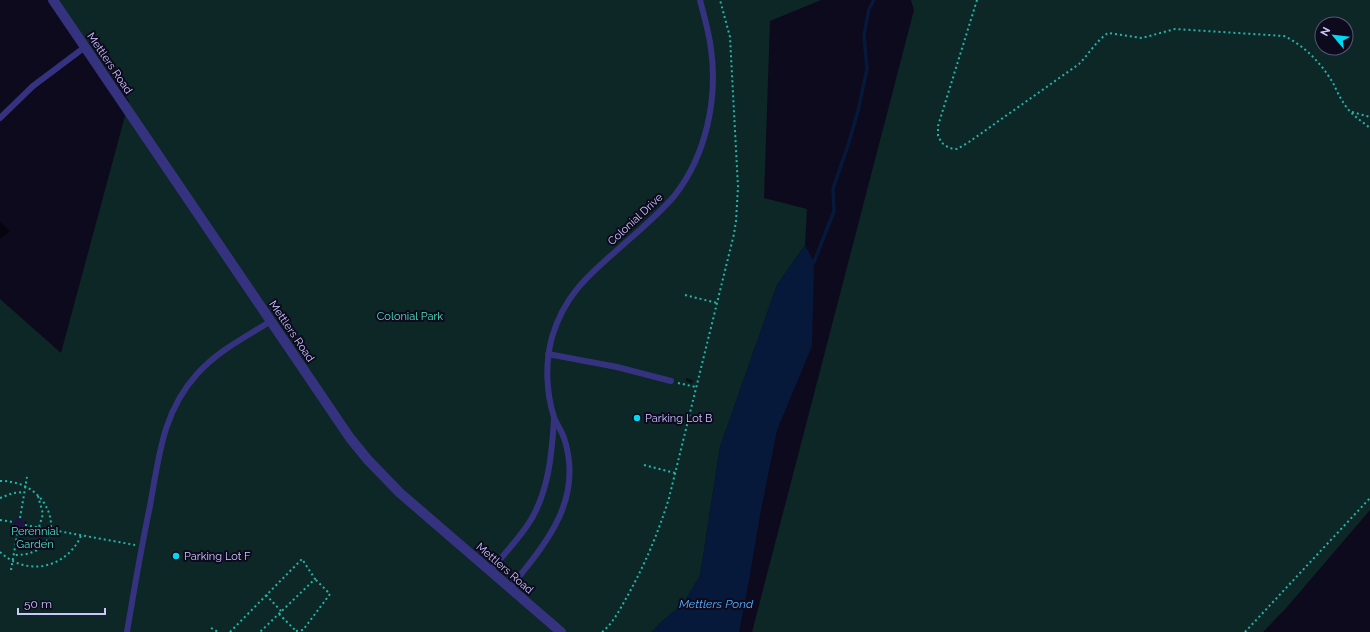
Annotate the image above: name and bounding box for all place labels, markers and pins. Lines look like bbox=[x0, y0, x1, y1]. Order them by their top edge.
place label: Parking Lot B bbox=[645, 412, 712, 425]
marker: Parking Lot B bbox=[632, 413, 642, 423]
place label: Parking Lot F bbox=[184, 550, 251, 563]
marker: Parking Lot F bbox=[171, 551, 181, 561]

